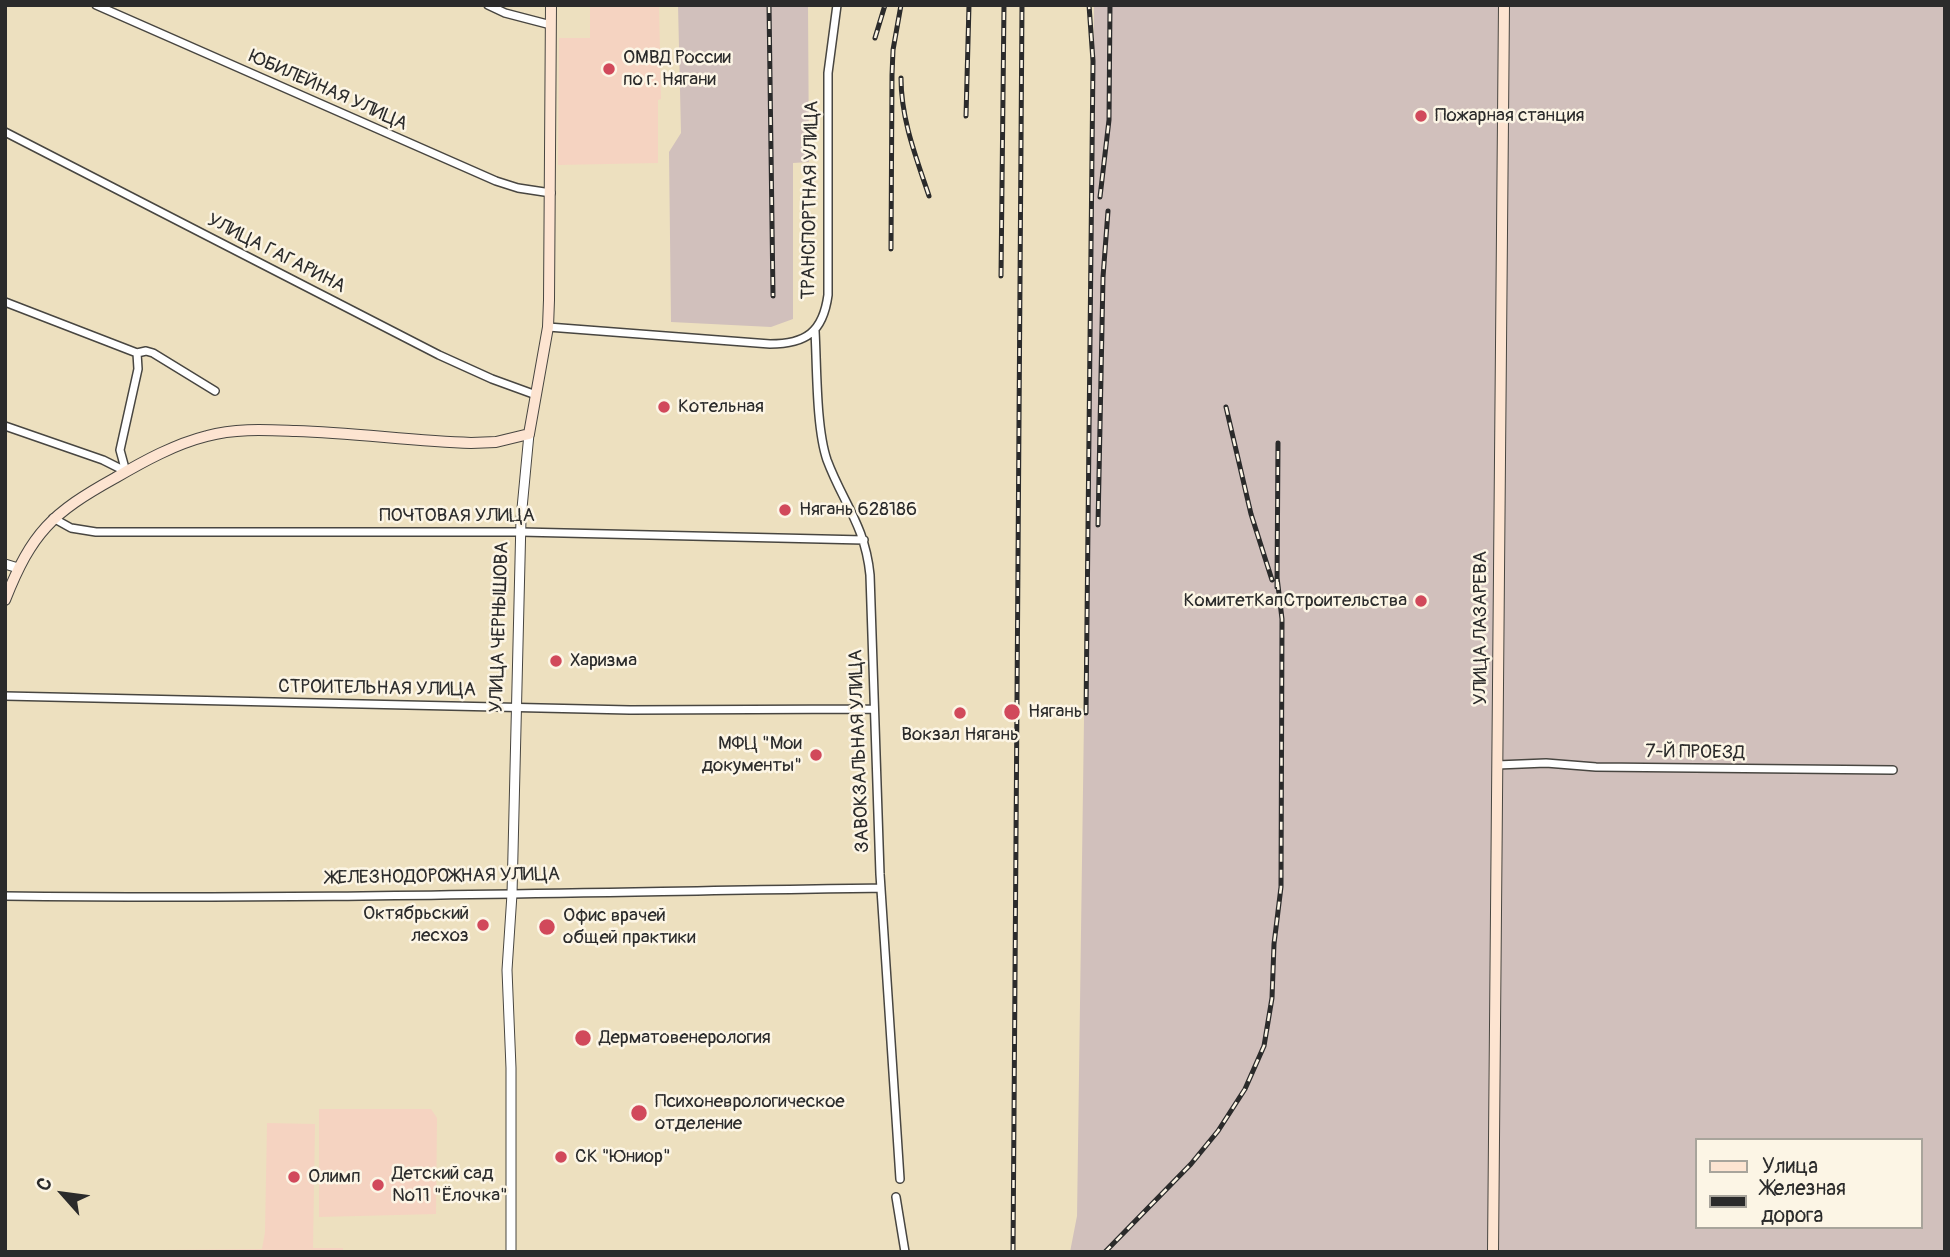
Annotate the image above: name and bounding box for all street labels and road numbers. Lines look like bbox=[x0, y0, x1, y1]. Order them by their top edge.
street label: ЮБИЛЕЙНАЯ УЛИЦА bbox=[245, 46, 411, 136]
street label: ТРАНСПОРТНАЯ УЛИЦА bbox=[798, 100, 824, 300]
street label: УЛИЦА ГАГАРИНА bbox=[203, 209, 349, 299]
street label: ПОЧТОВАЯ УЛИЦА bbox=[379, 505, 535, 527]
street label: УЛИЦА ЧЕРНЫШОВА bbox=[486, 541, 514, 713]
street label: УЛИЦА ЛАЗАРЕВА bbox=[1470, 551, 1492, 705]
street label: ЗАВОКЗАЛЬНАЯ УЛИЦА bbox=[845, 649, 875, 853]
street label: СТРОИТЕЛЬНАЯ УЛИЦА bbox=[278, 676, 476, 702]
street label: 7-Й ПРОЕЗД bbox=[1645, 741, 1745, 765]
street label: ЖЕЛЕЗНОДОРОЖНАЯ УЛИЦА bbox=[326, 864, 560, 890]

